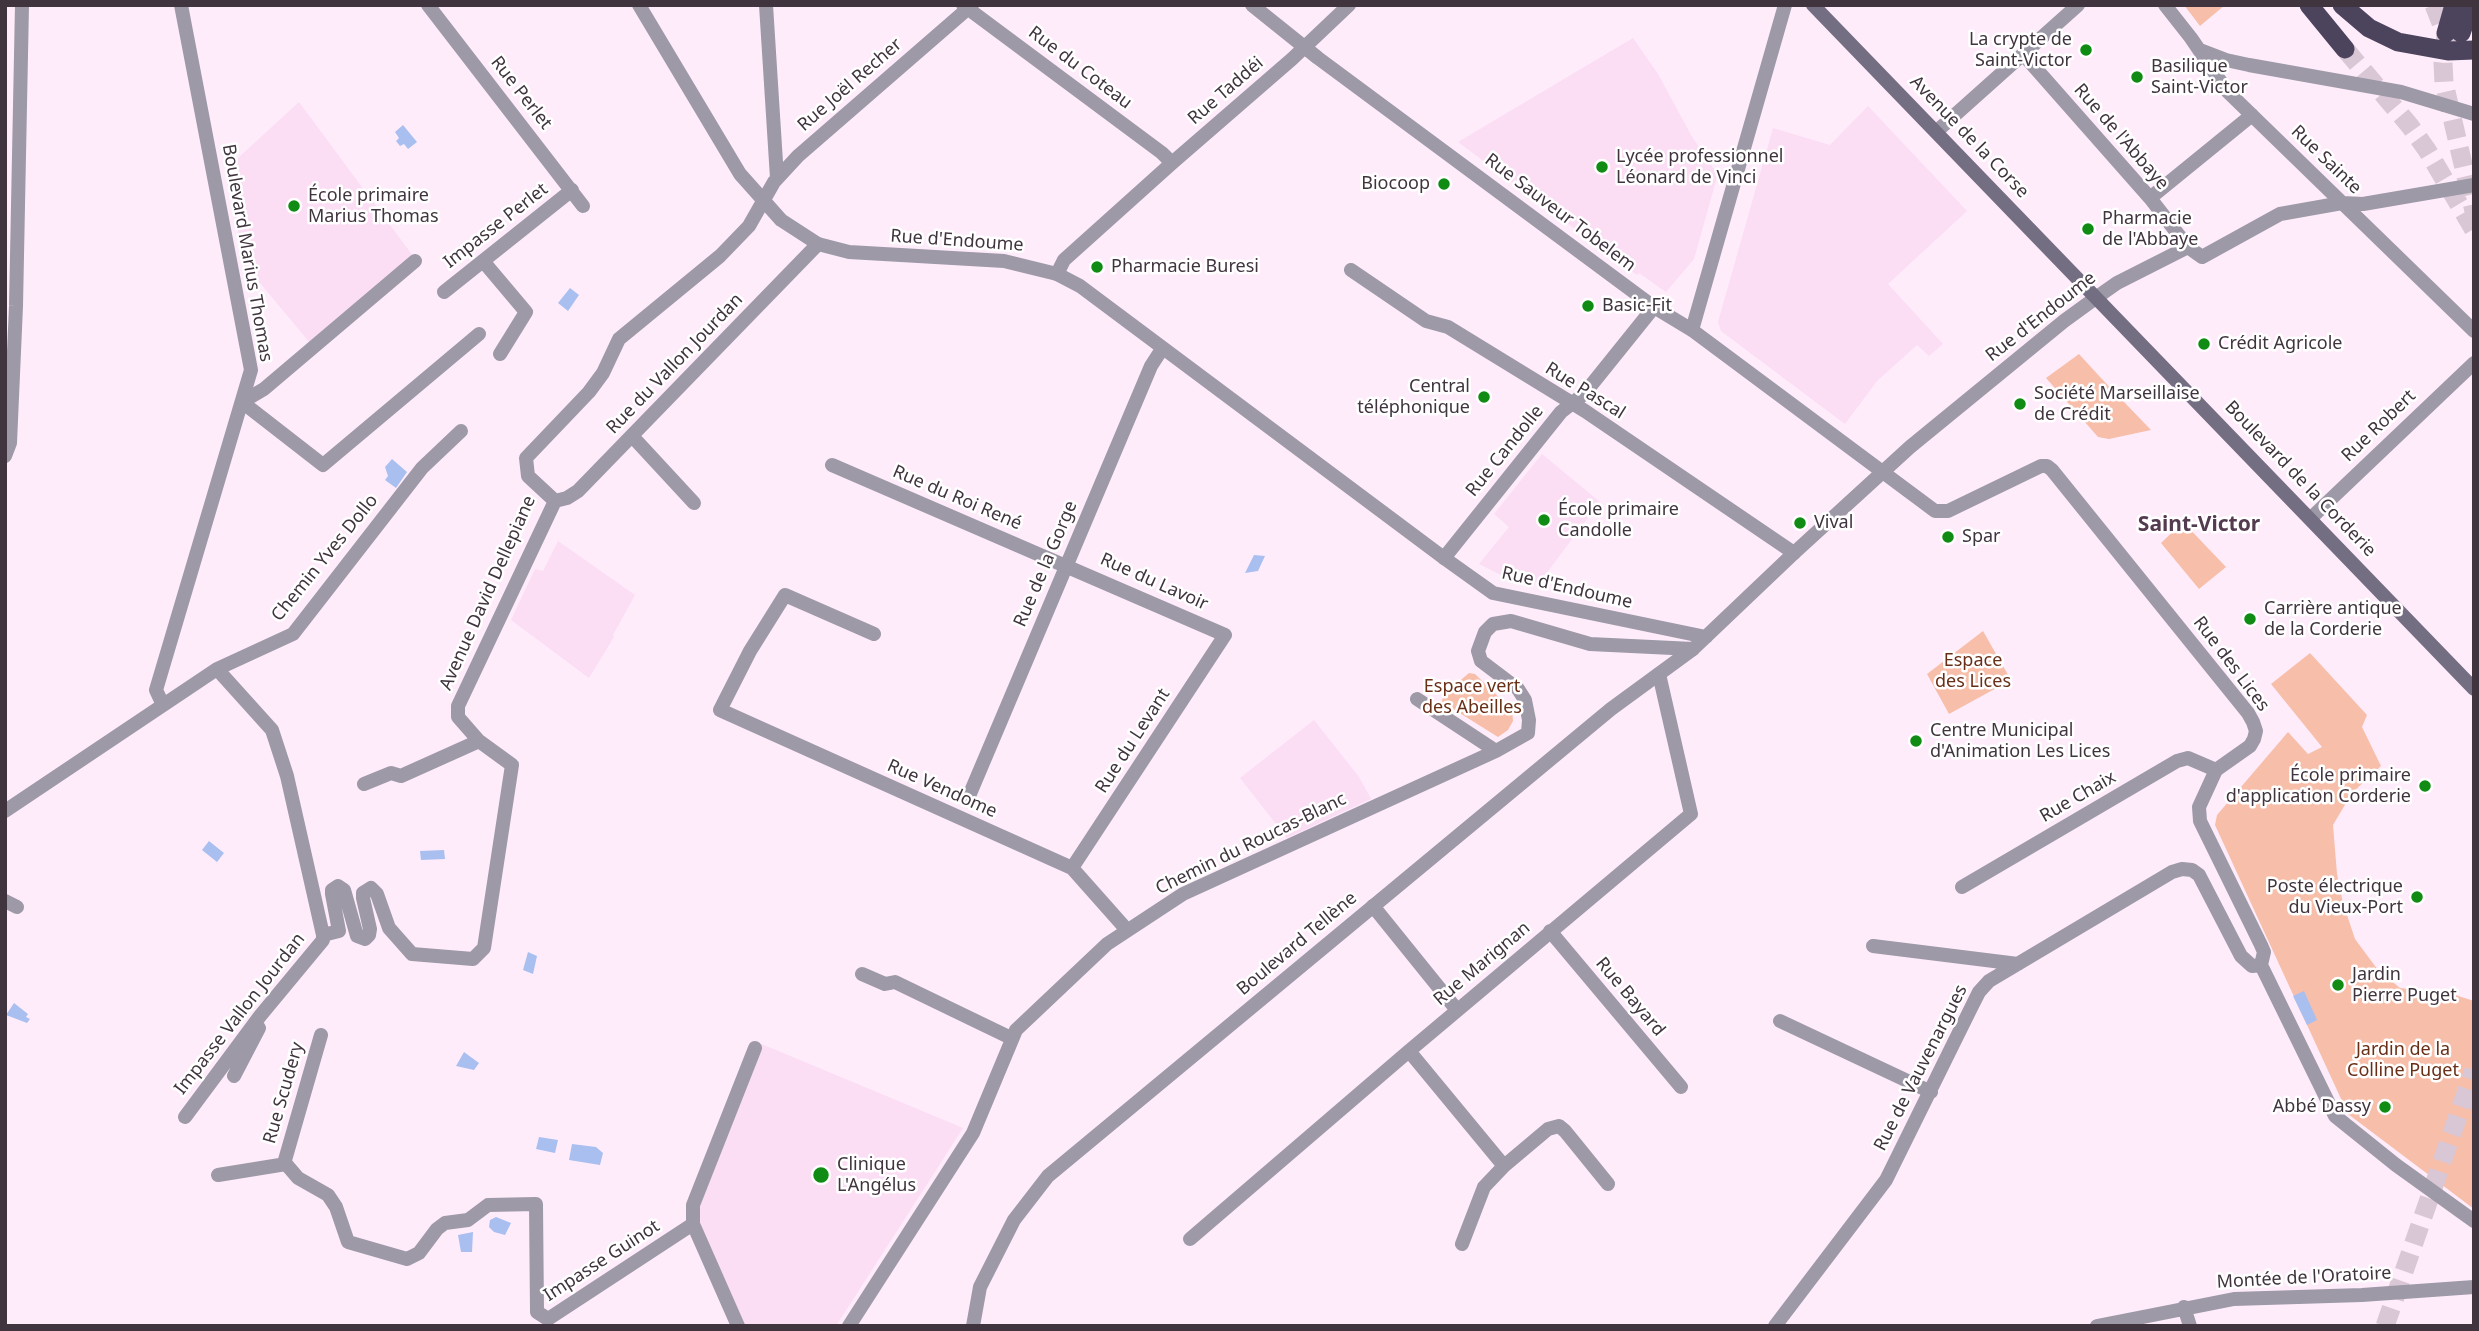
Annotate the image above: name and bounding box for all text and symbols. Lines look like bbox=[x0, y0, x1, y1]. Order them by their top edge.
street label: Rue du Coteau bbox=[1024, 22, 1136, 114]
place label: La crypte de Saint-Victor bbox=[1969, 29, 2072, 72]
street label: Rue Joël Recher bbox=[793, 34, 907, 136]
marker: La crypte de Saint-Victor bbox=[2078, 42, 2094, 58]
street label: Rue Perlet bbox=[486, 52, 556, 134]
street label: Rue Taddéi bbox=[1184, 52, 1268, 130]
place label: Basilique Saint-Victor bbox=[2151, 56, 2248, 98]
marker: Basilique Saint-Victor bbox=[2129, 69, 2145, 85]
street label: Avenue de la Corse bbox=[1905, 71, 2033, 203]
street label: Rue de l'Abbaye bbox=[2069, 80, 2173, 194]
street label: Rue Sainte bbox=[2286, 121, 2366, 199]
street label: Boulevard Marius Thomas bbox=[217, 142, 277, 364]
place label: Lycée professionnel Léonard de Vinci bbox=[1616, 146, 1783, 188]
street label: Rue Sauveur Tobelem bbox=[1480, 149, 1640, 277]
marker: Lycée professionnel Léonard de Vinci bbox=[1594, 159, 1610, 175]
place label: Biocoop bbox=[1361, 173, 1430, 195]
marker: Biocoop bbox=[1436, 176, 1452, 192]
street label: Impasse Perlet bbox=[440, 179, 552, 273]
place label: École primaire Marius Thomas bbox=[308, 185, 438, 228]
marker: École primaire Marius Thomas bbox=[286, 198, 302, 214]
place label: Pharmacie de l'Abbaye bbox=[2102, 208, 2198, 250]
marker: Pharmacie de l'Abbaye bbox=[2080, 221, 2096, 237]
street label: Rue d'Endoume bbox=[890, 226, 1024, 256]
place label: Pharmacie Buresi bbox=[1111, 256, 1259, 278]
marker: Pharmacie Buresi bbox=[1089, 259, 1105, 275]
street label: Rue d'Endoume bbox=[1982, 267, 2100, 367]
street label: Rue du Vallon Jourdan bbox=[602, 289, 748, 439]
place label: Basic-Fit bbox=[1602, 295, 1672, 317]
marker: Basic-Fit bbox=[1580, 298, 1596, 314]
place label: Crédit Agricole bbox=[2218, 333, 2342, 355]
marker: Crédit Agricole bbox=[2196, 336, 2212, 352]
street label: Rue Pascal bbox=[1541, 358, 1629, 424]
place label: Central téléphonique bbox=[1357, 376, 1470, 418]
place label: Société Marseillaise de Crédit bbox=[2034, 383, 2200, 426]
street label: Rue Robert bbox=[2338, 385, 2420, 467]
marker: Central téléphonique bbox=[1476, 389, 1492, 405]
marker: Société Marseillaise de Crédit bbox=[2012, 396, 2028, 412]
street label: Boulevard de la Corderie bbox=[2220, 397, 2380, 561]
street label: Rue Candolle bbox=[1462, 401, 1548, 501]
street label: Rue du Roi René bbox=[889, 461, 1025, 535]
street label: Chemin Yves Dollo bbox=[267, 490, 383, 626]
street label: Avenue David Dellepiane bbox=[435, 492, 541, 694]
street label: Rue de la Gorge bbox=[1010, 498, 1082, 630]
place label: École primaire Candolle bbox=[1558, 499, 1679, 542]
marker: École primaire Candolle bbox=[1536, 512, 1552, 528]
place label: Vival bbox=[1814, 512, 1853, 534]
district label: Saint-Victor bbox=[2138, 512, 2260, 538]
marker: Vival bbox=[1792, 515, 1808, 531]
place label: Spar bbox=[1962, 526, 2000, 548]
marker: Spar bbox=[1940, 529, 1956, 545]
street label: Rue du Lavoir bbox=[1097, 549, 1211, 615]
street label: Rue d'Endoume bbox=[1500, 562, 1634, 614]
place label: Carrière antique de la Corderie bbox=[2264, 598, 2402, 640]
marker: Carrière antique de la Corderie bbox=[2242, 611, 2258, 627]
street label: Rue des Lices bbox=[2188, 612, 2274, 716]
park label: Espace des Lices bbox=[1935, 650, 2011, 692]
park label: Espace vert des Abeilles bbox=[1422, 676, 1522, 718]
street label: Rue du Levant bbox=[1091, 685, 1175, 797]
place label: Centre Municipal d'Animation Les Lices bbox=[1930, 720, 2110, 762]
marker: Centre Municipal d'Animation Les Lices bbox=[1908, 733, 1924, 749]
street label: Rue Vendome bbox=[884, 755, 1000, 823]
place label: École primaire d'application Corderie bbox=[2226, 765, 2411, 808]
street label: Rue Chaix bbox=[2036, 767, 2120, 827]
marker: École primaire d'application Corderie bbox=[2417, 778, 2433, 794]
street label: Chemin du Roucas-Blanc bbox=[1152, 788, 1350, 900]
place label: Poste électrique du Vieux-Port bbox=[2267, 876, 2403, 918]
street label: Boulevard Tellène bbox=[1233, 888, 1361, 1000]
marker: Poste électrique du Vieux-Port bbox=[2409, 889, 2425, 905]
street label: Rue Marignan bbox=[1429, 917, 1535, 1011]
street label: Impasse Vallon Jourdan bbox=[170, 929, 310, 1099]
street label: Rue Bayard bbox=[1591, 953, 1669, 1041]
place label: Jardin Pierre Puget bbox=[2352, 964, 2457, 1006]
marker: Jardin Pierre Puget bbox=[2330, 977, 2346, 993]
street label: Rue de Vauvenargues bbox=[1870, 981, 1972, 1155]
park label: Jardin de la Colline Puget bbox=[2347, 1039, 2459, 1082]
street label: Rue Scudery bbox=[259, 1040, 309, 1146]
place label: Abbé Dassy bbox=[2273, 1096, 2371, 1118]
marker: Abbé Dassy bbox=[2377, 1099, 2393, 1115]
place label: Clinique L'Angélus bbox=[837, 1154, 916, 1196]
marker: Clinique L'Angélus bbox=[811, 1165, 831, 1185]
street label: Impasse Guinot bbox=[540, 1216, 664, 1306]
street label: Montée de l'Oratoire bbox=[2216, 1263, 2392, 1293]

